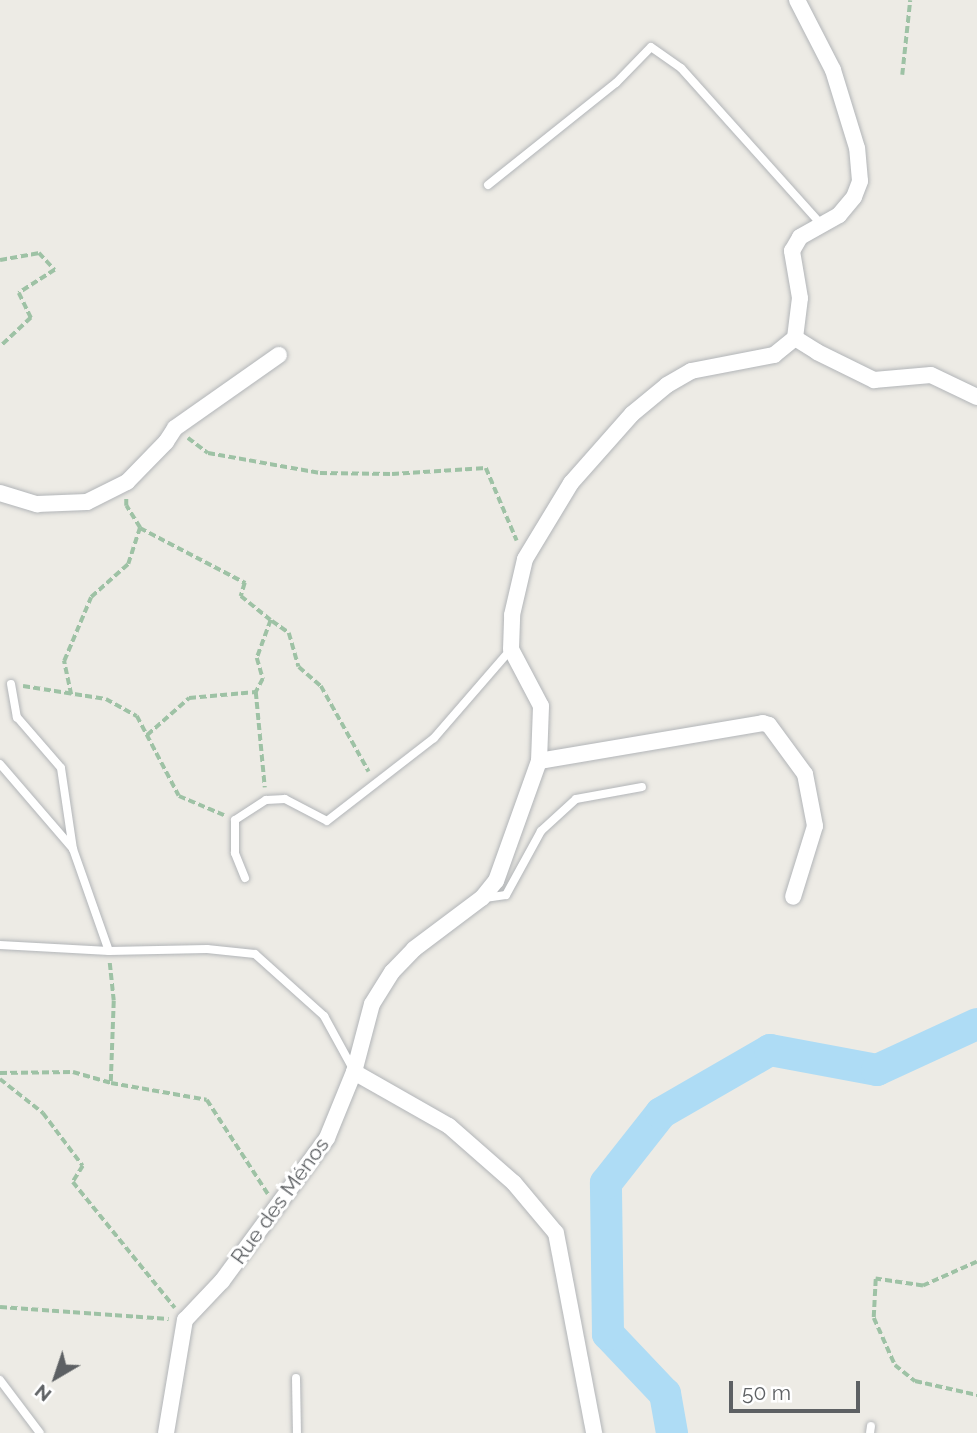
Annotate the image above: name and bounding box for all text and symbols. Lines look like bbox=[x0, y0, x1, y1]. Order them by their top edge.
street label: Rue des Ménos bbox=[226, 1133, 334, 1269]
north arrow bbox=[21, 1342, 91, 1412]
scale bar bbox=[732, 1366, 863, 1410]
text: N bbox=[30, 1380, 55, 1406]
text: 50 m bbox=[742, 1380, 791, 1405]

